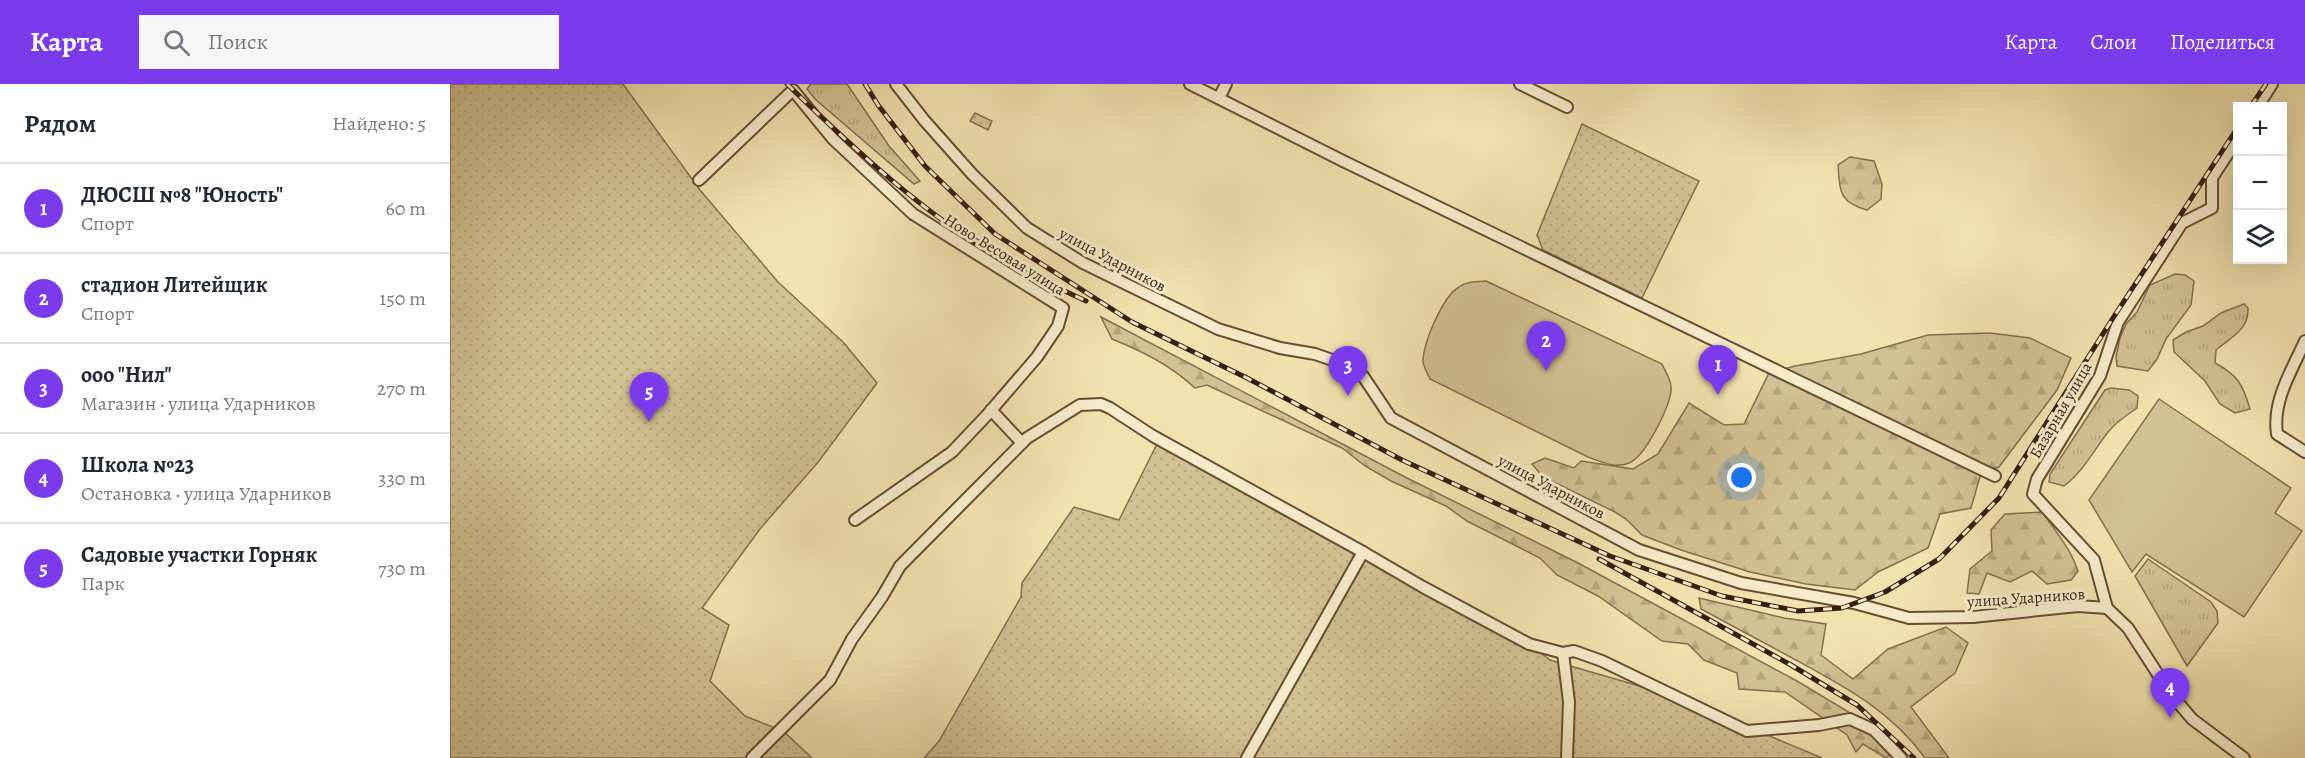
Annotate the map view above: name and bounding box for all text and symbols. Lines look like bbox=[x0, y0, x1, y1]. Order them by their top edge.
search box bbox=[139, 15, 559, 69]
text: Карта bbox=[30, 23, 103, 61]
icon: search bbox=[160, 26, 193, 59]
text: Поиск bbox=[208, 27, 268, 57]
text: Карта bbox=[2004, 28, 2057, 56]
text: Слои bbox=[2090, 28, 2137, 56]
text: Поделиться bbox=[2170, 28, 2275, 56]
map controls bbox=[2233, 102, 2287, 264]
button: + bbox=[2233, 102, 2287, 156]
text: Рядом bbox=[24, 106, 96, 141]
text: Найдено: 5 bbox=[332, 110, 426, 137]
button: − bbox=[2233, 156, 2287, 210]
text: ДЮСШ №8 "Юность" bbox=[81, 180, 283, 210]
text: 1 bbox=[40, 195, 47, 222]
text: 60 m bbox=[386, 195, 426, 222]
street label: Ново-Весовая улица bbox=[940, 209, 1070, 301]
text: Спорт bbox=[81, 210, 134, 237]
button: layers bbox=[2233, 210, 2287, 264]
street label: улица Ударников bbox=[1054, 222, 1170, 297]
text: стадион Литейщик bbox=[81, 270, 268, 300]
text: 2 bbox=[39, 285, 48, 312]
text: 150 m bbox=[379, 285, 426, 312]
text: Спорт bbox=[81, 300, 134, 327]
pin: 2 bbox=[1526, 322, 1566, 371]
pin: 3 bbox=[1328, 346, 1368, 396]
pin: 1 bbox=[1698, 346, 1738, 395]
street label: Базарная улица bbox=[2024, 358, 2098, 463]
text: ооо "Нил" bbox=[81, 360, 172, 390]
pin: 5 bbox=[630, 372, 668, 422]
text: 3 bbox=[39, 375, 48, 402]
text: 270 m bbox=[377, 375, 426, 402]
text: Магазин · улица Ударников bbox=[81, 390, 316, 417]
street label: улица Ударников bbox=[1493, 449, 1609, 524]
text: Школа №23 bbox=[81, 450, 194, 480]
your location bbox=[1727, 463, 1756, 492]
text: 4 bbox=[39, 465, 48, 492]
text: 330 m bbox=[378, 465, 426, 492]
text: Остановка · улица Ударников bbox=[81, 480, 331, 507]
text: Садовые участки Горняк bbox=[81, 540, 317, 570]
text: 5 bbox=[39, 555, 48, 582]
text: 730 m bbox=[378, 555, 426, 582]
text: Парк bbox=[81, 570, 125, 597]
street label: улица Ударников bbox=[1965, 583, 2086, 613]
pin: 4 bbox=[2150, 668, 2190, 718]

